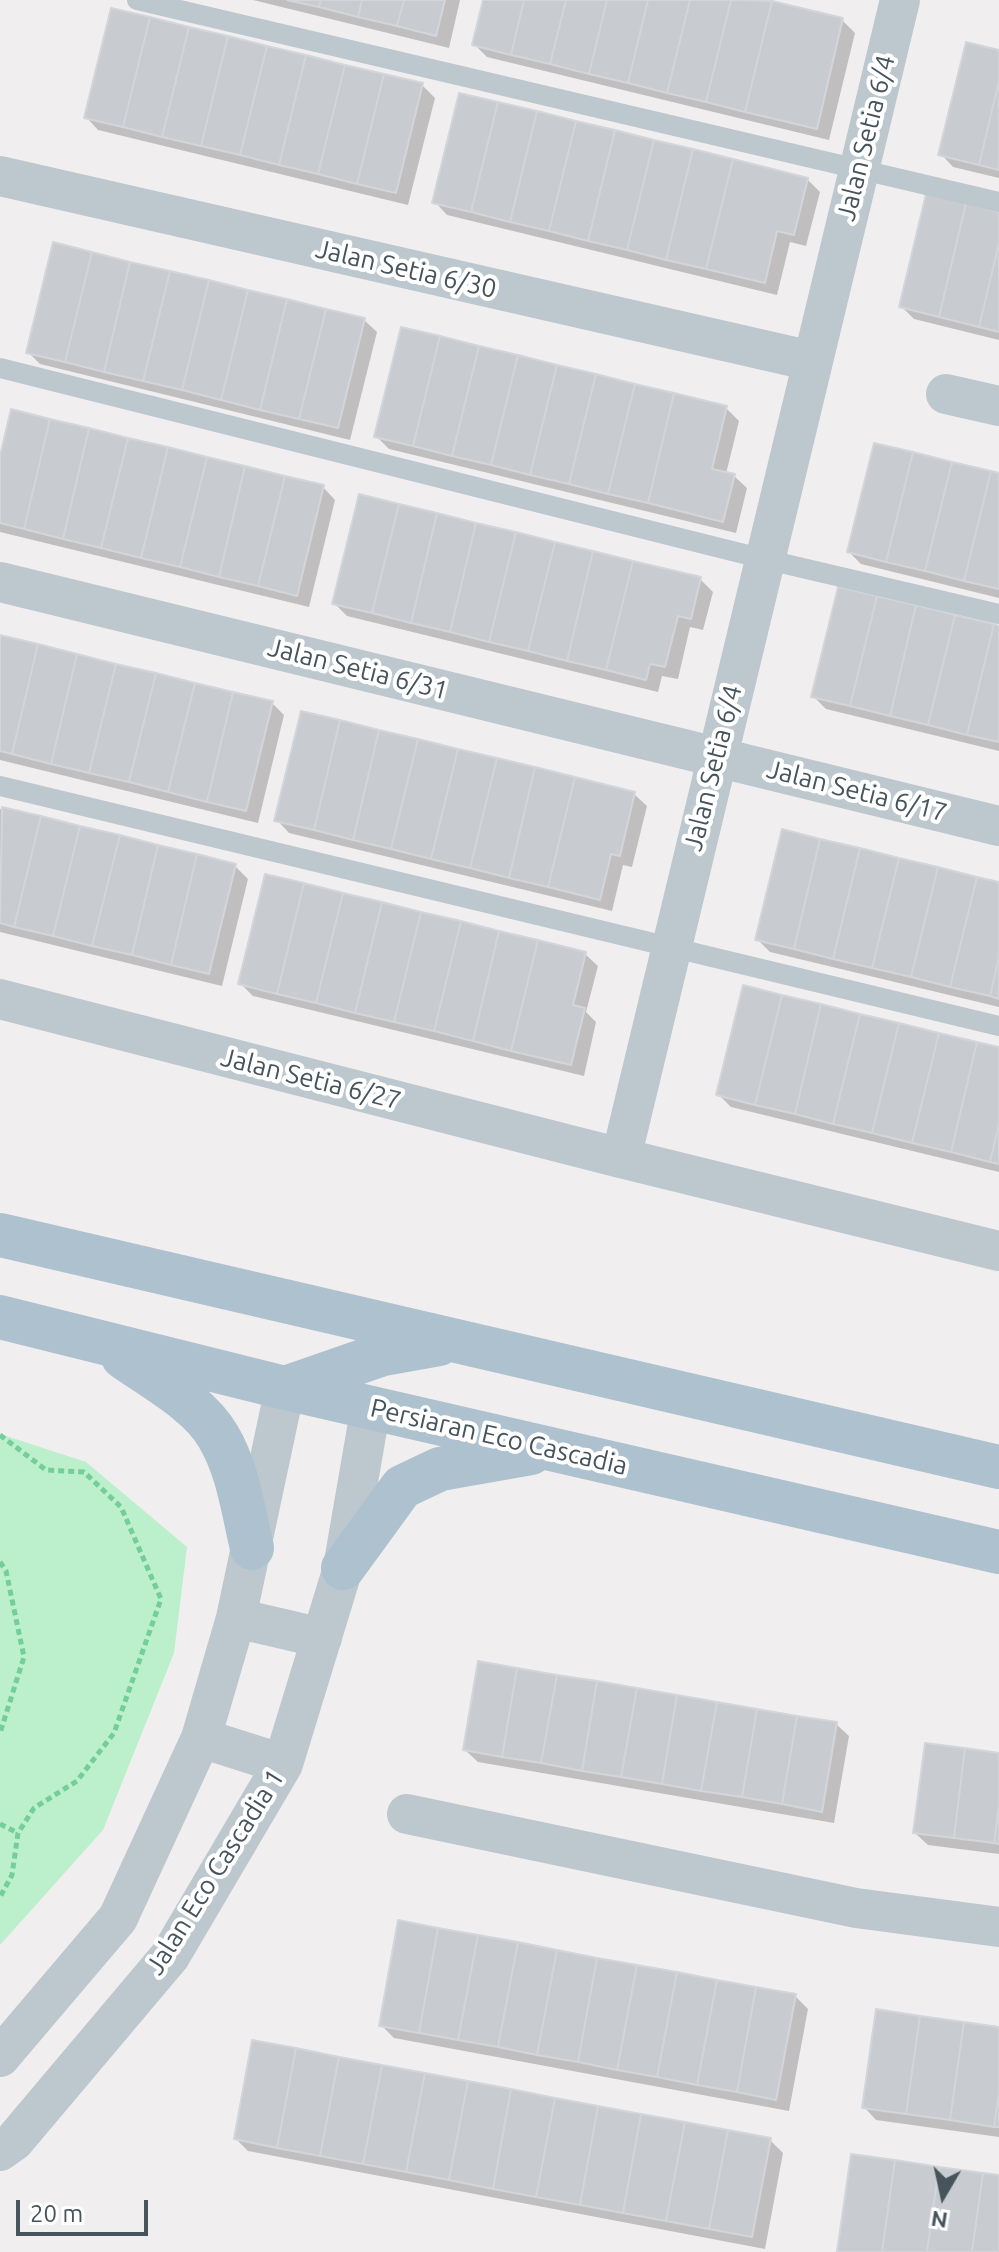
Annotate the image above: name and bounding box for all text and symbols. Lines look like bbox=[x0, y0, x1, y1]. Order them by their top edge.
street label: Jalan Setia 6/4 bbox=[830, 52, 902, 224]
street label: Jalan Setia 6/30 bbox=[313, 233, 499, 305]
street label: Jalan Setia 6/31 bbox=[265, 632, 451, 706]
street label: Jalan Setia 6/4 bbox=[677, 682, 749, 854]
street label: Jalan Setia 6/17 bbox=[764, 754, 950, 828]
street label: Jalan Setia 6/27 bbox=[218, 1042, 404, 1116]
street label: Persiaran Eco Cascadia bbox=[367, 1392, 631, 1482]
street label: Jalan Eco Cascadia 1 bbox=[139, 1763, 291, 1981]
north arrow bbox=[903, 2156, 983, 2236]
scale bar bbox=[20, 2184, 152, 2234]
text: 20 m bbox=[30, 2200, 83, 2227]
text: N bbox=[929, 2207, 949, 2234]

